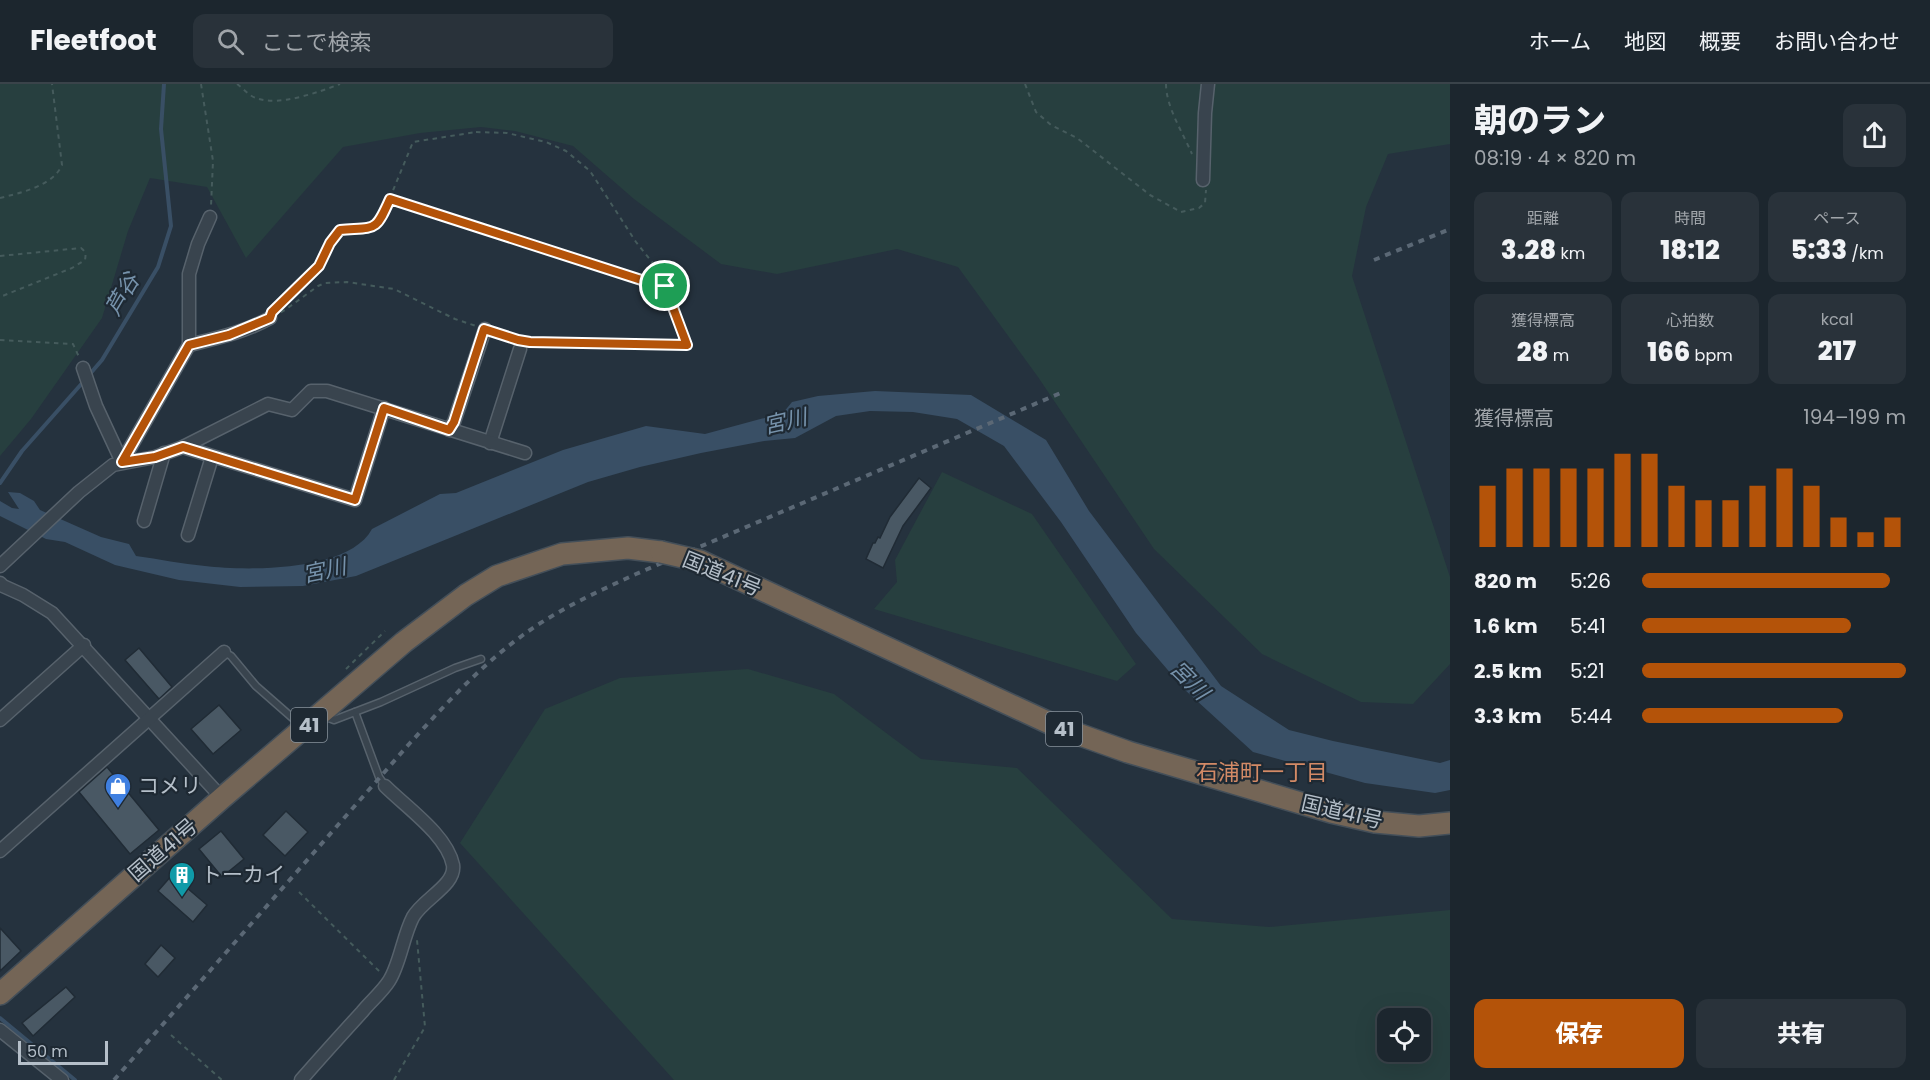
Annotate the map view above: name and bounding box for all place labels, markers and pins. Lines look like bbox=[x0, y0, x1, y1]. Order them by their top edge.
pin bbox=[639, 260, 690, 311]
shop icon: コメリ bbox=[103, 771, 133, 809]
place label: コメリ bbox=[138, 771, 201, 800]
building icon: トーカイ bbox=[167, 860, 197, 898]
place label: トーカイ bbox=[201, 860, 285, 889]

